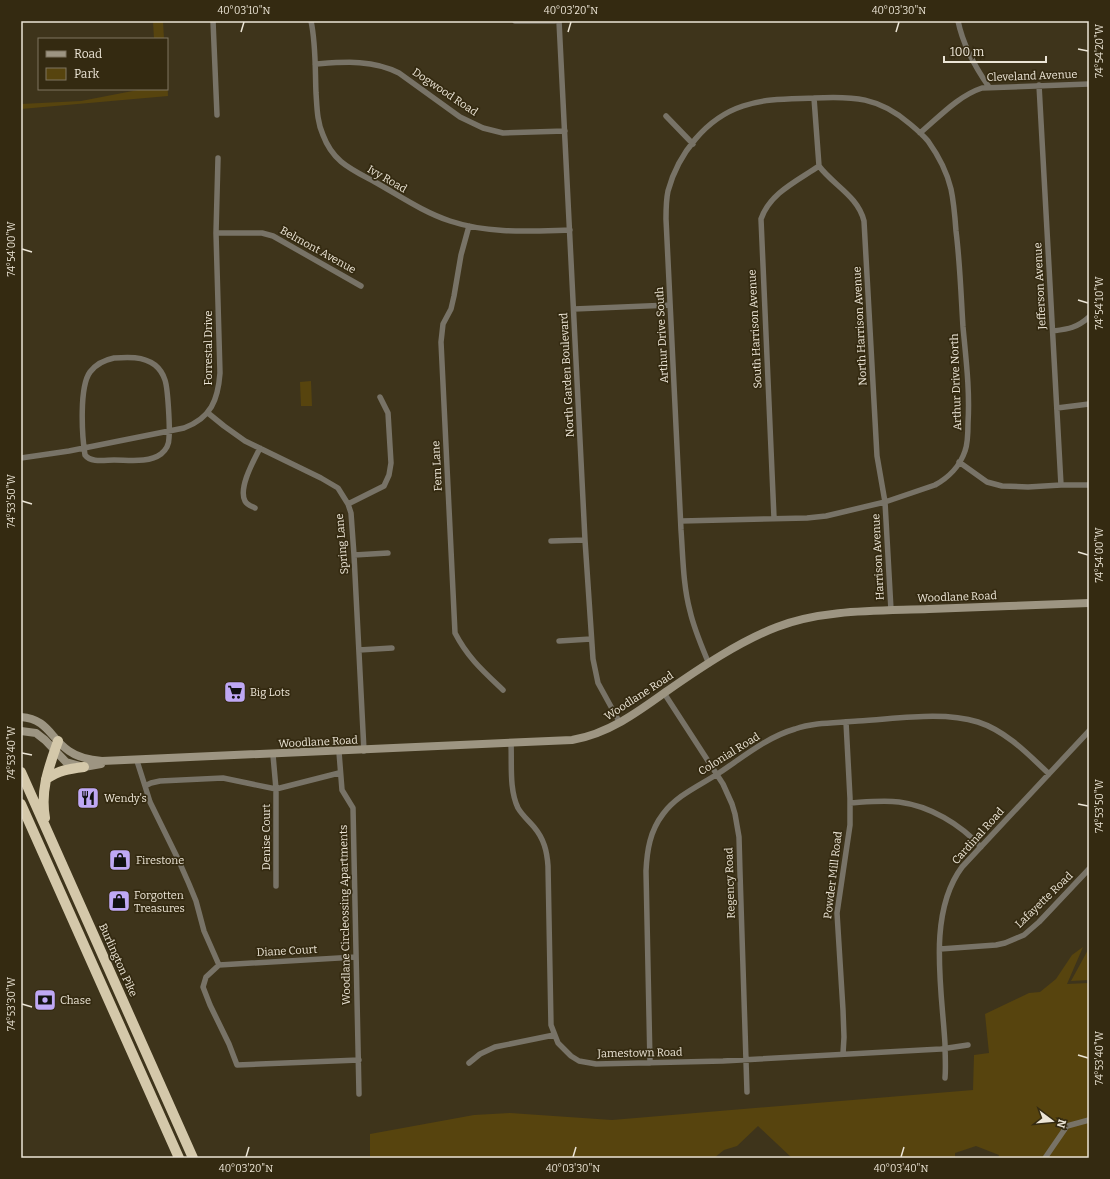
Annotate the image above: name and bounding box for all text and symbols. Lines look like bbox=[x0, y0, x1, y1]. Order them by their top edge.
text: 40°03'10"N bbox=[218, 5, 271, 17]
text: 40°03'20"N bbox=[544, 5, 598, 17]
text: 40°03'30"N bbox=[872, 5, 926, 17]
text: 74°54'20"W bbox=[1094, 23, 1106, 78]
legend bbox=[38, 38, 168, 90]
scale bar bbox=[944, 38, 1046, 64]
text: 100 m bbox=[950, 45, 985, 59]
text: Road bbox=[74, 47, 102, 61]
street label: Dogwood Road bbox=[410, 65, 481, 119]
text: Park bbox=[74, 67, 100, 81]
street label: Cleveland Avenue bbox=[986, 68, 1078, 84]
street label: Ivy Road bbox=[365, 162, 410, 196]
text: 74°54'00"W bbox=[6, 221, 18, 277]
street label: Belmont Avenue bbox=[278, 224, 358, 276]
street label: Jefferson Avenue bbox=[1031, 242, 1049, 331]
street label: North Harrison Avenue bbox=[850, 266, 870, 386]
street label: South Harrison Avenue bbox=[745, 269, 765, 389]
text: 74°54'10"W bbox=[1094, 276, 1106, 329]
street label: Arthur Drive South bbox=[653, 286, 671, 384]
street label: Forrestal Drive bbox=[202, 311, 215, 385]
street label: North Garden Boulevard bbox=[557, 312, 577, 438]
street label: Arthur Drive North bbox=[948, 333, 964, 431]
street label: Fern Lane bbox=[429, 440, 445, 492]
text: 74°53'50"W bbox=[6, 474, 18, 528]
street label: Spring Lane bbox=[333, 513, 351, 575]
street label: Harrison Avenue bbox=[869, 513, 887, 601]
text: 74°54'00"W bbox=[1094, 527, 1106, 583]
street label: Woodlane Road bbox=[917, 589, 998, 605]
street label: Woodlane Road bbox=[602, 669, 676, 723]
supermarket icon: Big Lots bbox=[222, 679, 248, 705]
place label: Big Lots bbox=[250, 686, 290, 699]
text: 74°53'40"W bbox=[6, 725, 18, 780]
street label: Colonial Road bbox=[696, 730, 763, 778]
street label: Woodlane Road bbox=[278, 733, 359, 751]
text: 74°53'50"W bbox=[1094, 779, 1106, 833]
restaurant icon: Wendy's bbox=[75, 785, 101, 811]
place label: Wendy's bbox=[104, 792, 147, 805]
street label: Denise Court bbox=[260, 804, 273, 870]
street label: Cardinal Road bbox=[949, 805, 1007, 867]
street label: Woodlane Circleossing Apartments bbox=[337, 825, 353, 1005]
street label: Powder Mill Road bbox=[821, 830, 845, 920]
shop icon: Firestone bbox=[107, 847, 133, 873]
street label: Regency Road bbox=[722, 847, 738, 919]
place label: Firestone bbox=[136, 854, 184, 867]
street label: Lafayette Road bbox=[1013, 869, 1076, 931]
shop icon: Forgotten Treasures bbox=[106, 888, 132, 914]
place label: Forgotten Treasures bbox=[134, 889, 185, 915]
street label: Burlington Pike bbox=[96, 921, 140, 999]
street label: Diane Court bbox=[256, 943, 318, 959]
text: 74°53'30"W bbox=[6, 976, 18, 1031]
bank icon: Chase bbox=[32, 987, 58, 1013]
place label: Chase bbox=[60, 994, 91, 1007]
text: 74°53'40"W bbox=[1094, 1030, 1106, 1085]
street label: Jamestown Road bbox=[596, 1046, 683, 1060]
north arrow bbox=[1032, 1101, 1072, 1141]
text: N bbox=[1054, 1118, 1069, 1130]
text: 40°03'20"N bbox=[219, 1163, 273, 1175]
text: 40°03'30"N bbox=[546, 1163, 600, 1175]
text: 40°03'40"N bbox=[874, 1163, 928, 1175]

